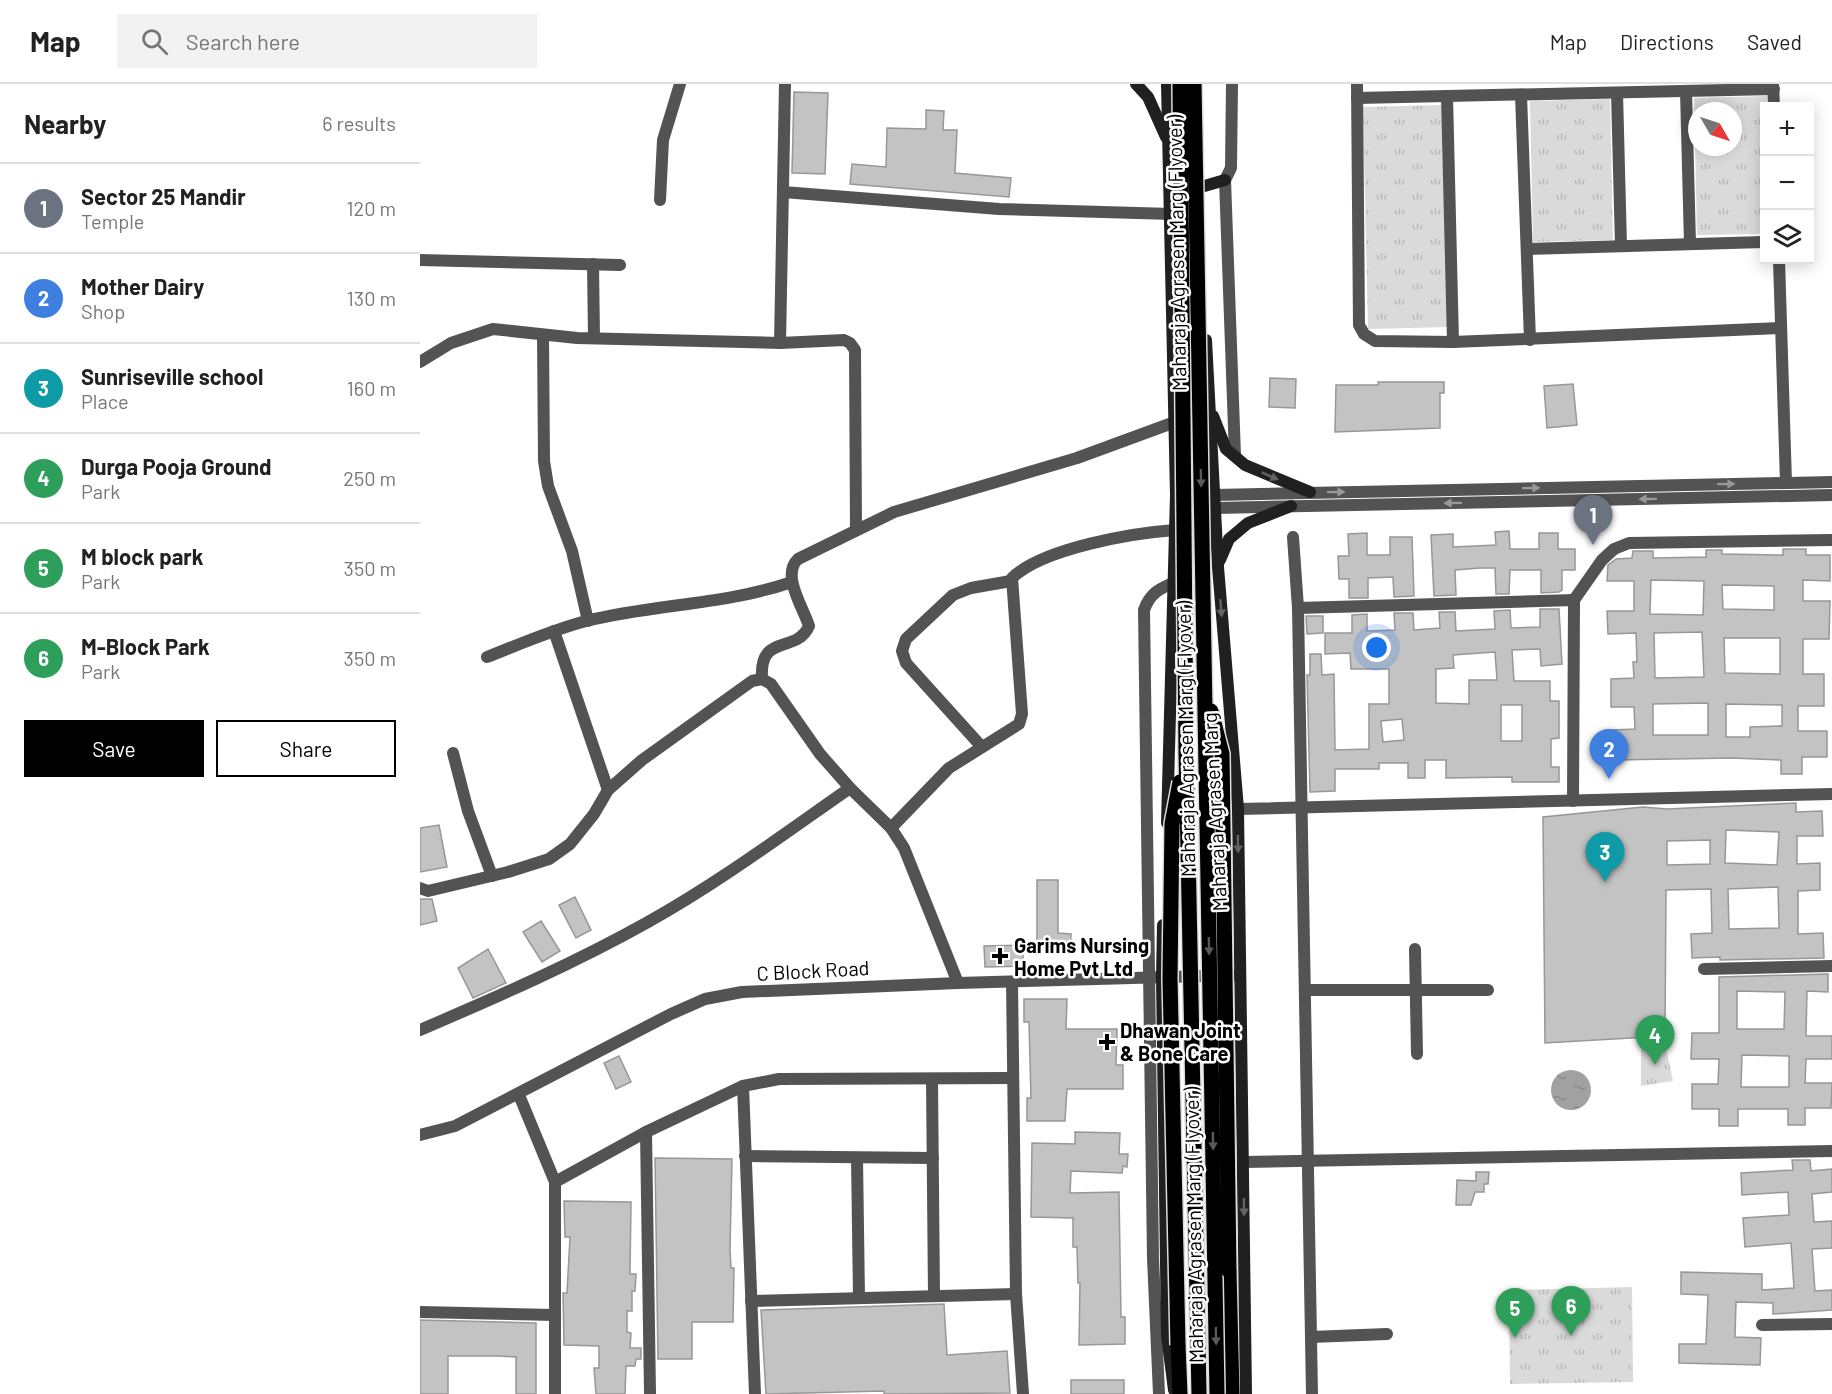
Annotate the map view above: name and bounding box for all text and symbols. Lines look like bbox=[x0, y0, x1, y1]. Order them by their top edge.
search box bbox=[117, 14, 537, 68]
text: Map bbox=[30, 24, 81, 58]
icon: search bbox=[138, 25, 171, 58]
text: Search here bbox=[186, 28, 300, 54]
text: Map bbox=[1550, 29, 1587, 54]
text: Directions bbox=[1620, 29, 1714, 54]
text: Saved bbox=[1747, 29, 1802, 54]
north arrow bbox=[1688, 102, 1742, 156]
map controls bbox=[1760, 102, 1814, 264]
button: + bbox=[1760, 102, 1814, 156]
text: Nearby bbox=[24, 108, 106, 139]
text: 6 results bbox=[322, 111, 396, 135]
street label: Maharaja Agrasen Marg (Flyover) bbox=[1162, 114, 1190, 391]
button: − bbox=[1760, 156, 1814, 210]
text: Sector 25 Mandir bbox=[81, 183, 246, 209]
text: 1 bbox=[40, 196, 47, 220]
text: 120 m bbox=[346, 196, 396, 220]
text: Temple bbox=[81, 209, 144, 233]
button: layers bbox=[1760, 210, 1814, 264]
text: Mother Dairy bbox=[81, 273, 204, 299]
text: 2 bbox=[38, 286, 49, 310]
text: 130 m bbox=[347, 286, 396, 310]
text: Shop bbox=[81, 299, 125, 323]
text: Sunriseville school bbox=[81, 363, 264, 389]
text: 3 bbox=[38, 376, 49, 400]
text: 160 m bbox=[347, 376, 396, 400]
text: Place bbox=[81, 389, 129, 413]
text: Durga Pooja Ground bbox=[81, 453, 272, 479]
text: 4 bbox=[37, 466, 50, 490]
text: 250 m bbox=[343, 466, 396, 490]
one-way arrow bbox=[1196, 469, 1206, 488]
one-way arrow bbox=[1262, 471, 1280, 481]
text: Park bbox=[81, 479, 120, 503]
one-way arrow bbox=[1717, 479, 1736, 489]
one-way arrow bbox=[1522, 483, 1541, 493]
one-way arrow bbox=[1327, 487, 1346, 496]
one-way arrow bbox=[1638, 494, 1657, 504]
pin: 1 bbox=[1574, 496, 1612, 545]
one-way arrow bbox=[1443, 498, 1462, 507]
text: M block park bbox=[81, 543, 203, 569]
text: 5 bbox=[38, 556, 49, 580]
text: 350 m bbox=[344, 556, 396, 580]
text: Park bbox=[81, 569, 120, 593]
one-way arrow bbox=[1216, 599, 1226, 618]
street label: Maharaja Agrasen Marg (Flyover) bbox=[1171, 600, 1199, 877]
text: M-Block Park bbox=[81, 633, 210, 659]
your location bbox=[1362, 633, 1391, 662]
text: 6 bbox=[38, 646, 49, 670]
text: 350 m bbox=[344, 646, 396, 670]
text: Park bbox=[81, 659, 120, 683]
street label: Maharaja Agrasen Marg bbox=[1197, 712, 1231, 912]
button: Save bbox=[24, 720, 204, 777]
button: Share bbox=[216, 720, 396, 777]
pin: 2 bbox=[1590, 730, 1628, 779]
pin: 3 bbox=[1586, 832, 1624, 882]
one-way arrow bbox=[1233, 835, 1243, 854]
place label: Garims Nursing Home Pvt Ltd bbox=[1014, 933, 1149, 980]
one-way arrow bbox=[1204, 937, 1214, 956]
marker: Garims Nursing Home Pvt Ltd bbox=[991, 947, 1009, 965]
street label: C Block Road bbox=[756, 955, 870, 985]
pin: 4 bbox=[1636, 1016, 1674, 1065]
place label: Dhawan Joint & Bone Care bbox=[1120, 1018, 1241, 1065]
marker: Dhawan Joint & Bone Care bbox=[1098, 1033, 1116, 1051]
street label: Maharaja Agrasen Marg (Flyover) bbox=[1179, 1086, 1207, 1363]
one-way arrow bbox=[1208, 1132, 1217, 1151]
one-way arrow bbox=[1239, 1198, 1249, 1217]
pin: 6 bbox=[1552, 1286, 1590, 1336]
pin: 5 bbox=[1496, 1288, 1534, 1338]
one-way arrow bbox=[1211, 1327, 1221, 1346]

